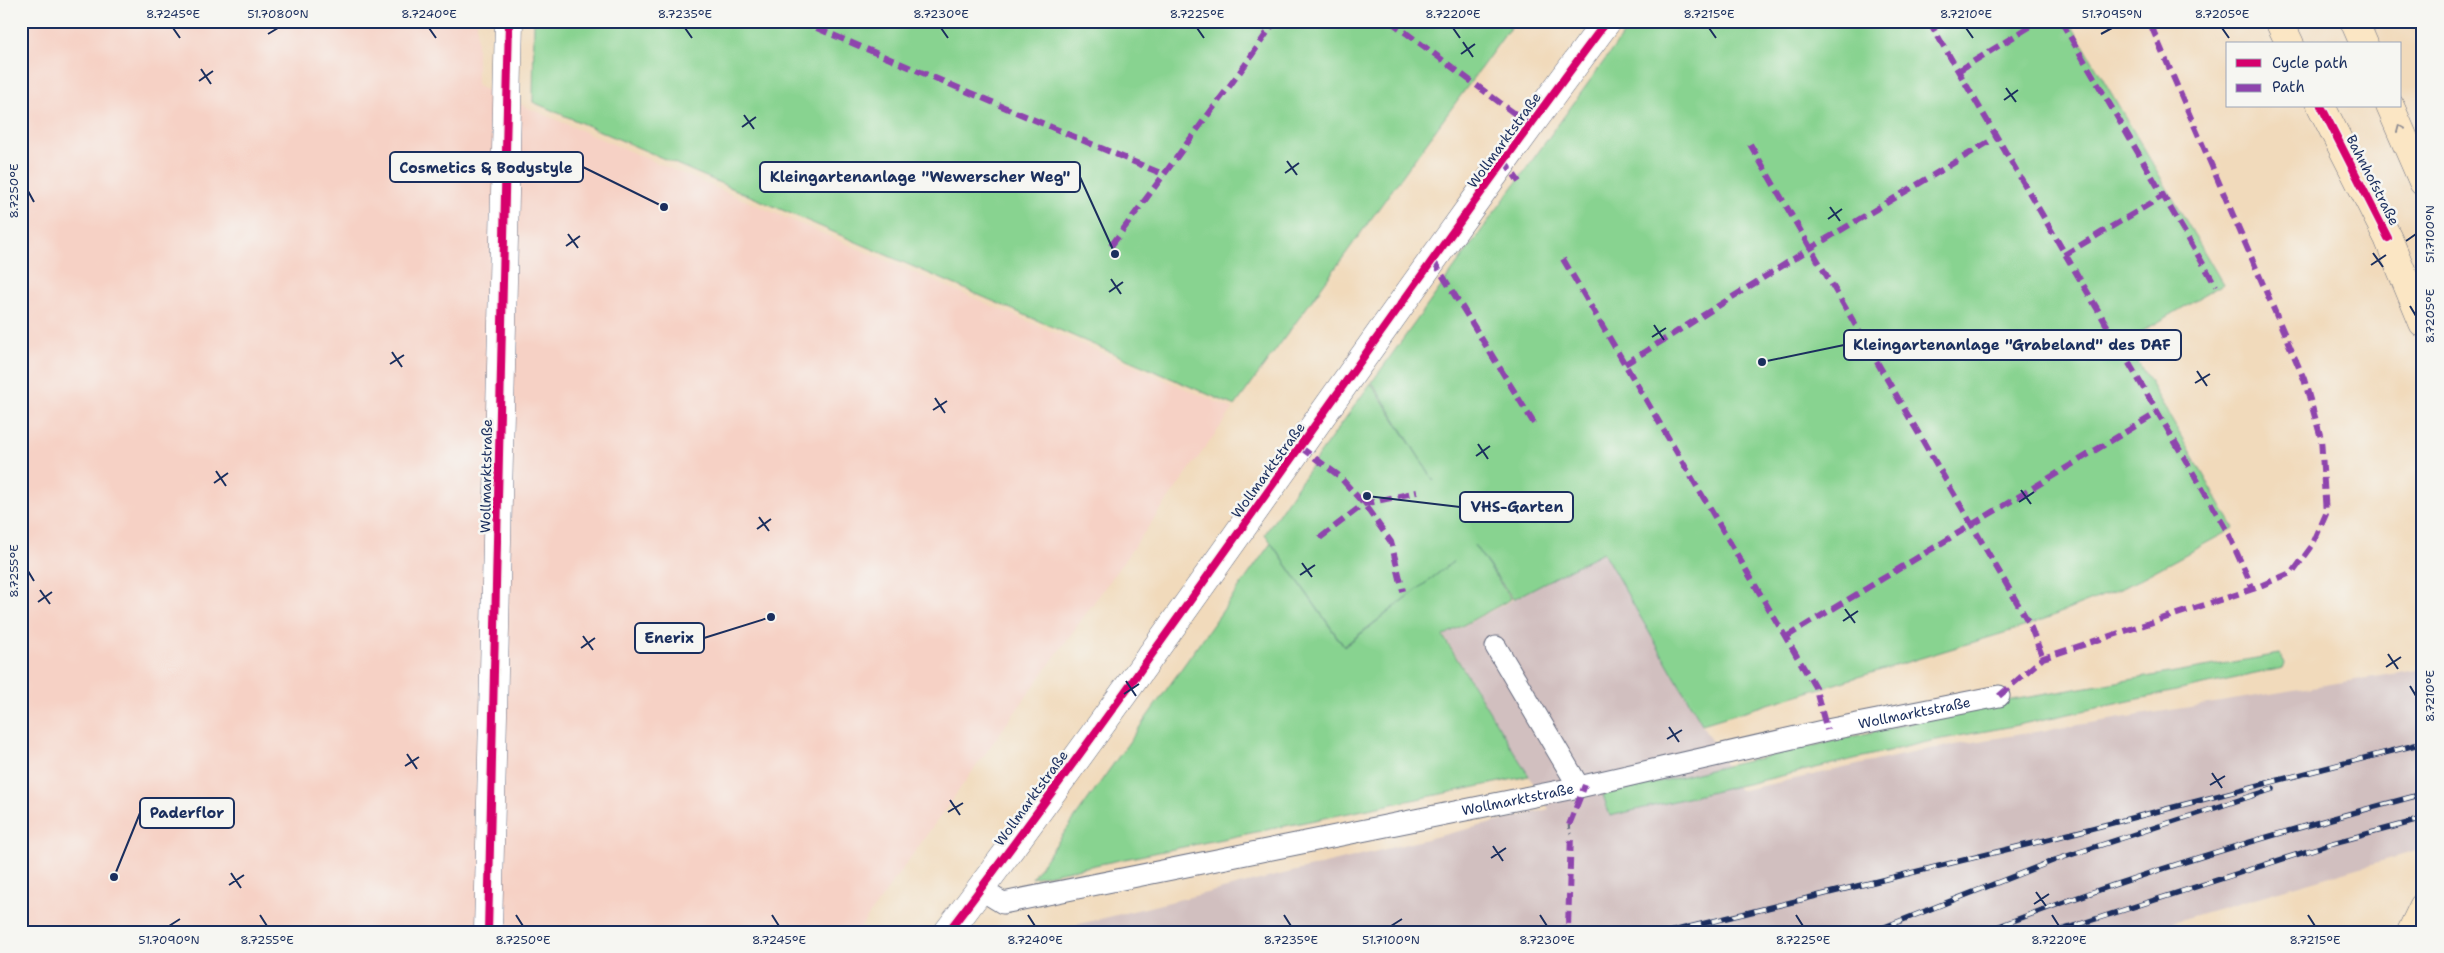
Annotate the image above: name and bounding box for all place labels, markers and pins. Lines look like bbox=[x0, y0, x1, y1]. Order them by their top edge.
callout: Cosmetics & Bodystyle bbox=[390, 152, 583, 182]
callout: Kleingartenanlage "Wewerscher Weg" bbox=[760, 162, 1080, 192]
callout: Kleingartenanlage "Grabeland" des DAF bbox=[1844, 330, 2181, 360]
callout: VHS-Garten bbox=[1460, 492, 1573, 522]
callout: Enerix bbox=[635, 623, 704, 653]
callout: Paderflor bbox=[140, 798, 234, 828]

